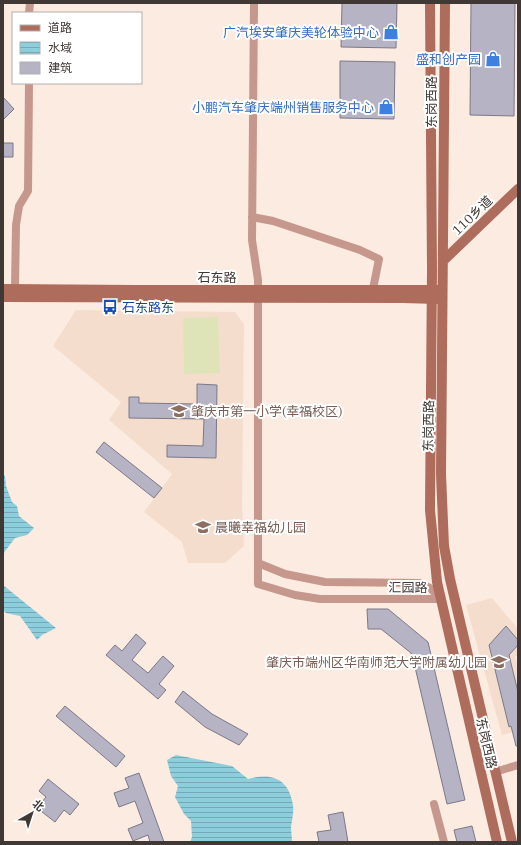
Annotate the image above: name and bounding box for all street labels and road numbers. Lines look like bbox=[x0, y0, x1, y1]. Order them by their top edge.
street label: 东岗西路 bbox=[423, 76, 440, 128]
street label: 110乡道 bbox=[449, 192, 496, 239]
street label: 石东路 bbox=[197, 269, 237, 286]
street label: 东岗西路 bbox=[420, 400, 437, 452]
street label: 汇园路 bbox=[388, 579, 428, 596]
street label: 东岗西路 bbox=[472, 716, 501, 770]

